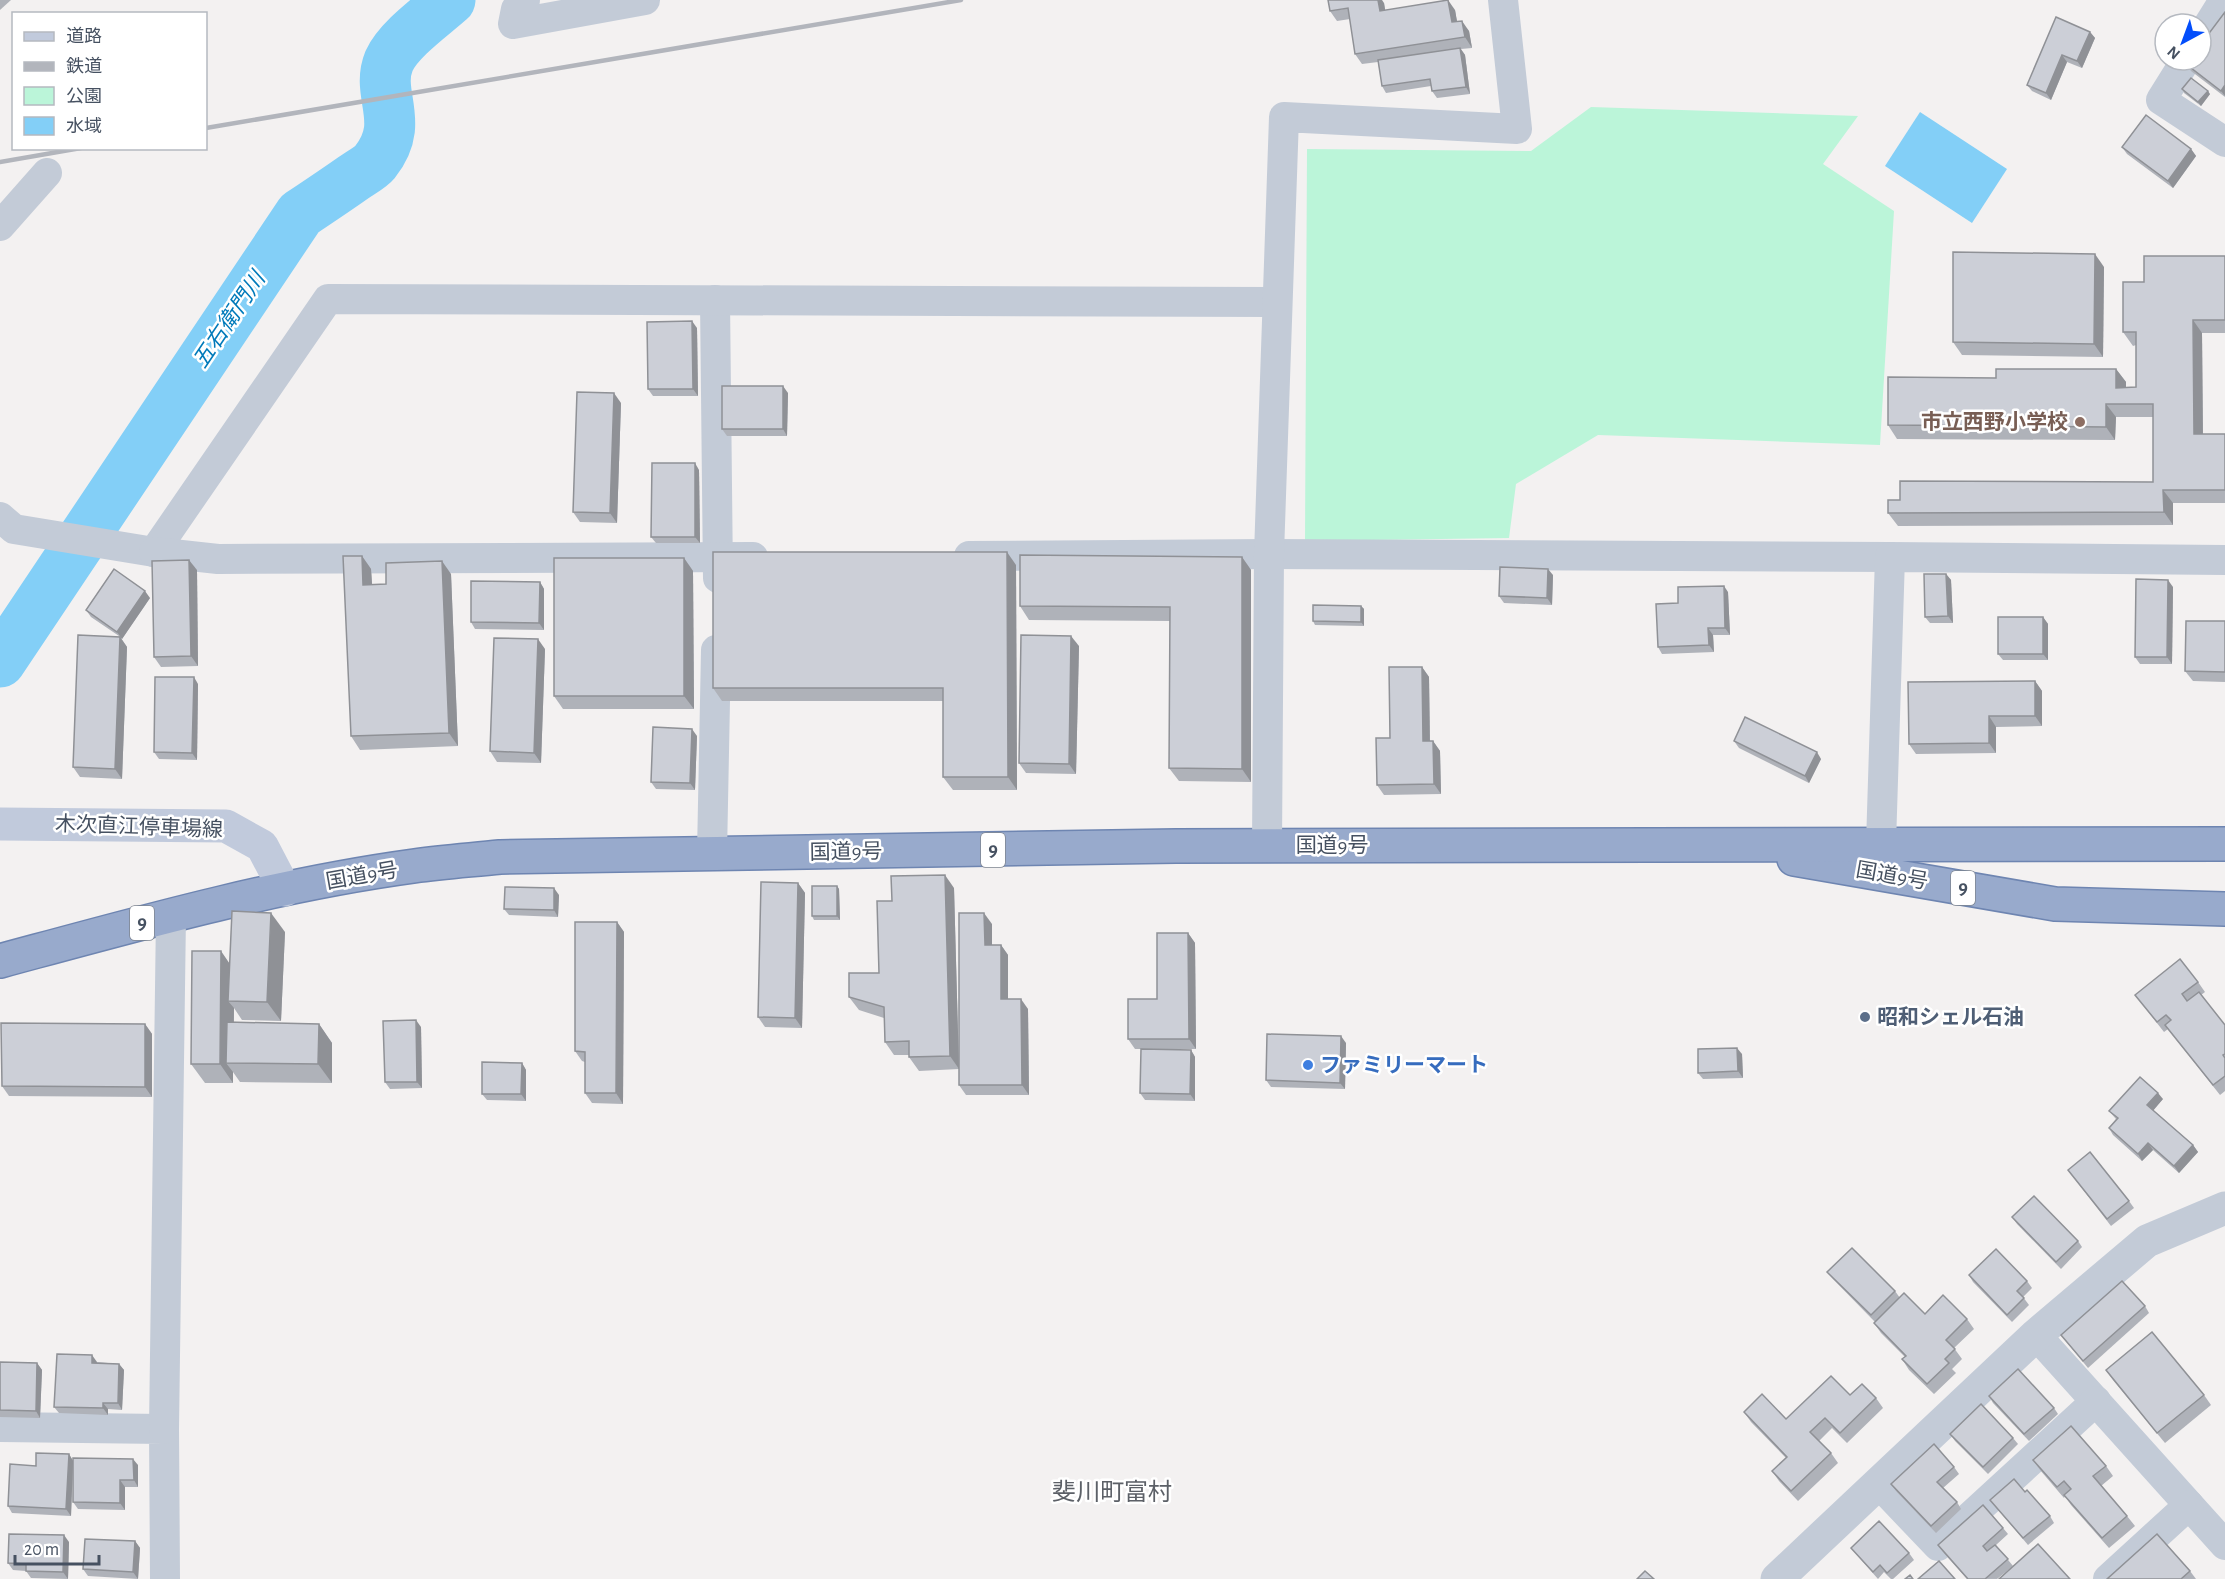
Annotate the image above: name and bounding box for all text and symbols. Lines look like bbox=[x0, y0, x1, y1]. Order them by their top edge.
legend bbox=[12, 12, 207, 150]
north arrow bbox=[2153, 12, 2213, 72]
text: 道路 bbox=[66, 26, 102, 46]
text: N bbox=[2164, 43, 2183, 62]
text: 鉄道 bbox=[66, 56, 102, 76]
text: 公園 bbox=[66, 87, 102, 106]
text: 水域 bbox=[66, 117, 102, 136]
water label: 五右衛門川 bbox=[188, 266, 270, 372]
place label: 市立西野小学校 bbox=[1921, 411, 2068, 433]
marker: 市立西野小学校 bbox=[2073, 415, 2087, 429]
street label: 木次直江停車場線 bbox=[55, 813, 223, 840]
road number: 9 bbox=[981, 833, 1005, 867]
street label: 国道9号 bbox=[1296, 834, 1368, 856]
street label: 国道9号 bbox=[809, 840, 883, 863]
street label: 国道9号 bbox=[324, 858, 400, 893]
street label: 国道9号 bbox=[1854, 858, 1930, 893]
road number: 9 bbox=[1951, 871, 1975, 905]
road number: 9 bbox=[130, 906, 154, 940]
place label: 昭和シェル石油 bbox=[1877, 1006, 2024, 1028]
marker: 昭和シェル石油 bbox=[1858, 1010, 1872, 1024]
place label: ファミリーマート bbox=[1320, 1055, 1488, 1076]
marker: ファミリーマート bbox=[1301, 1058, 1315, 1072]
district label: 斐川町富村 bbox=[1052, 1479, 1172, 1505]
scale bar bbox=[15, 1528, 99, 1566]
text: 20 m bbox=[24, 1541, 59, 1559]

